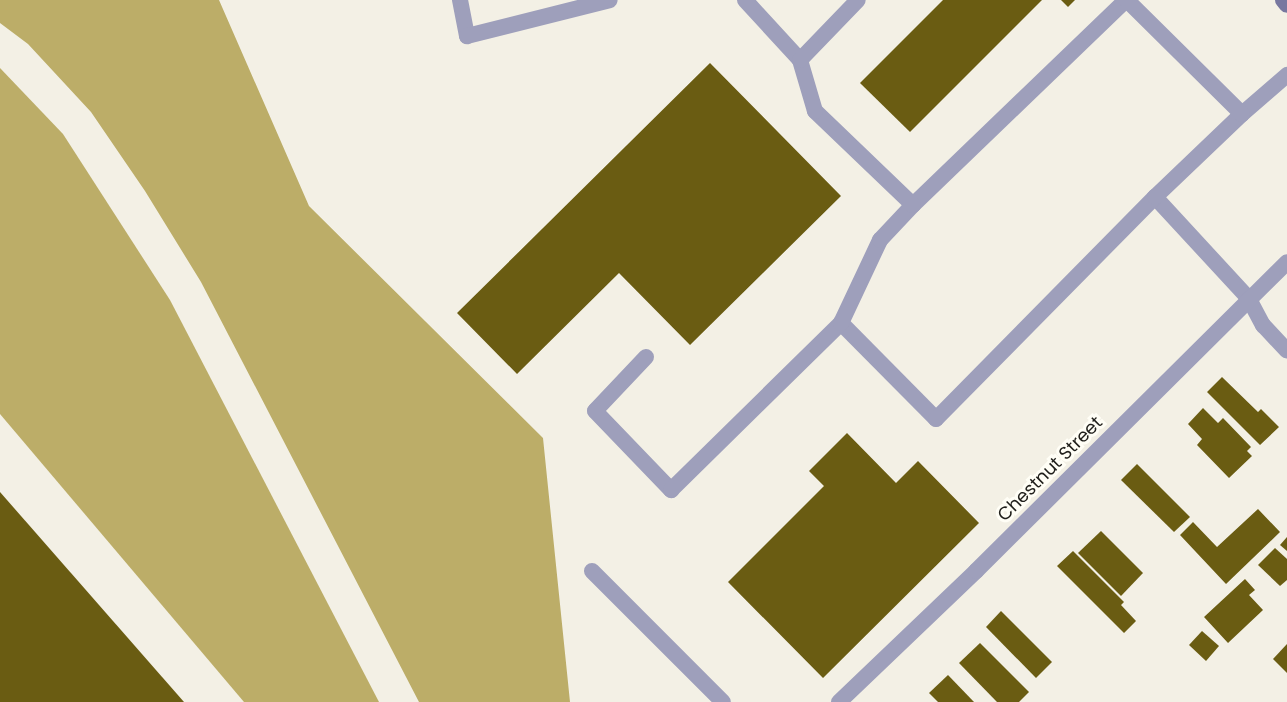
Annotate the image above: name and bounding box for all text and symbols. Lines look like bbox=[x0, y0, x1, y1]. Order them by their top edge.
street label: Chestnut Street bbox=[993, 412, 1107, 526]

